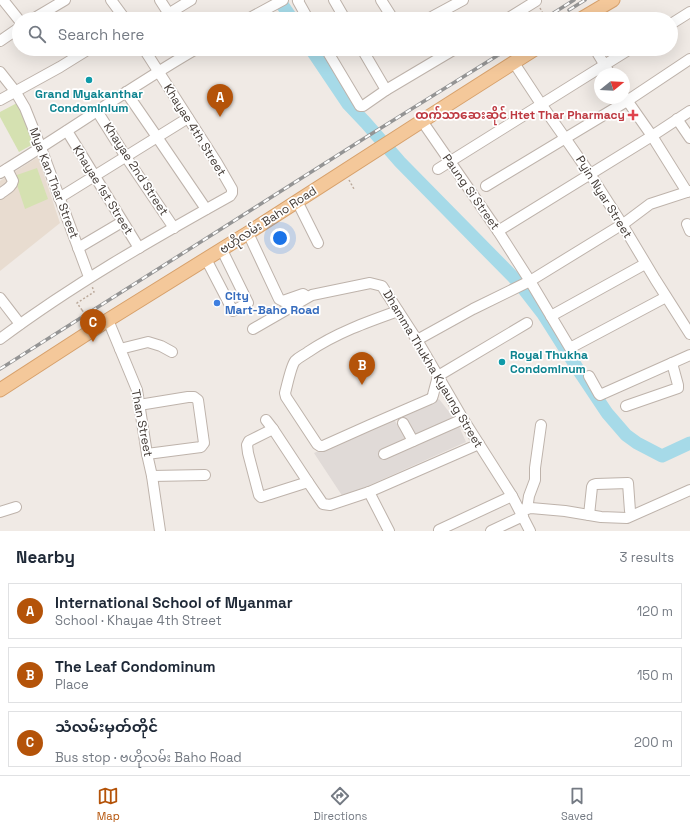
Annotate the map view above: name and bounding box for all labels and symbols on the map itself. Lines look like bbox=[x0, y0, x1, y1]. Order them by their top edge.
north arrow bbox=[594, 68, 630, 104]
marker: Grand Myakanthar Condominium bbox=[84, 75, 94, 85]
street label: Khayae 4th Street bbox=[160, 81, 230, 179]
pin: A bbox=[207, 84, 233, 117]
place label: Grand Myakanthar Condominium bbox=[35, 86, 143, 116]
place label: ထက်သာဆေးဆိုင် Htet Thar Pharmacy bbox=[415, 105, 625, 126]
marker: ထက်သာဆေးဆိုင် Htet Thar Pharmacy bbox=[628, 110, 638, 120]
street label: Khayae 2nd Street bbox=[100, 119, 172, 219]
street label: Mya Kan Thar Street bbox=[25, 125, 83, 241]
street label: Khayae 1st Street bbox=[69, 142, 137, 238]
street label: Paung Si Street bbox=[439, 151, 503, 233]
street label: Pyin Nyar Street bbox=[572, 153, 636, 241]
street label: ဗဟိုလမ်း Baho Road bbox=[216, 182, 321, 259]
your location bbox=[270, 228, 290, 248]
street label: Dhamma Thukha Kyaung Street bbox=[379, 287, 487, 451]
place label: City Mart-Baho Road bbox=[225, 288, 320, 318]
marker: City Mart-Baho Road bbox=[212, 298, 222, 308]
pin: C bbox=[80, 309, 106, 342]
place label: Royal Thukha Condominum bbox=[510, 347, 588, 377]
pin: B bbox=[349, 352, 375, 385]
marker: Royal Thukha Condominum bbox=[497, 357, 507, 367]
street label: Than Street bbox=[128, 388, 156, 458]

